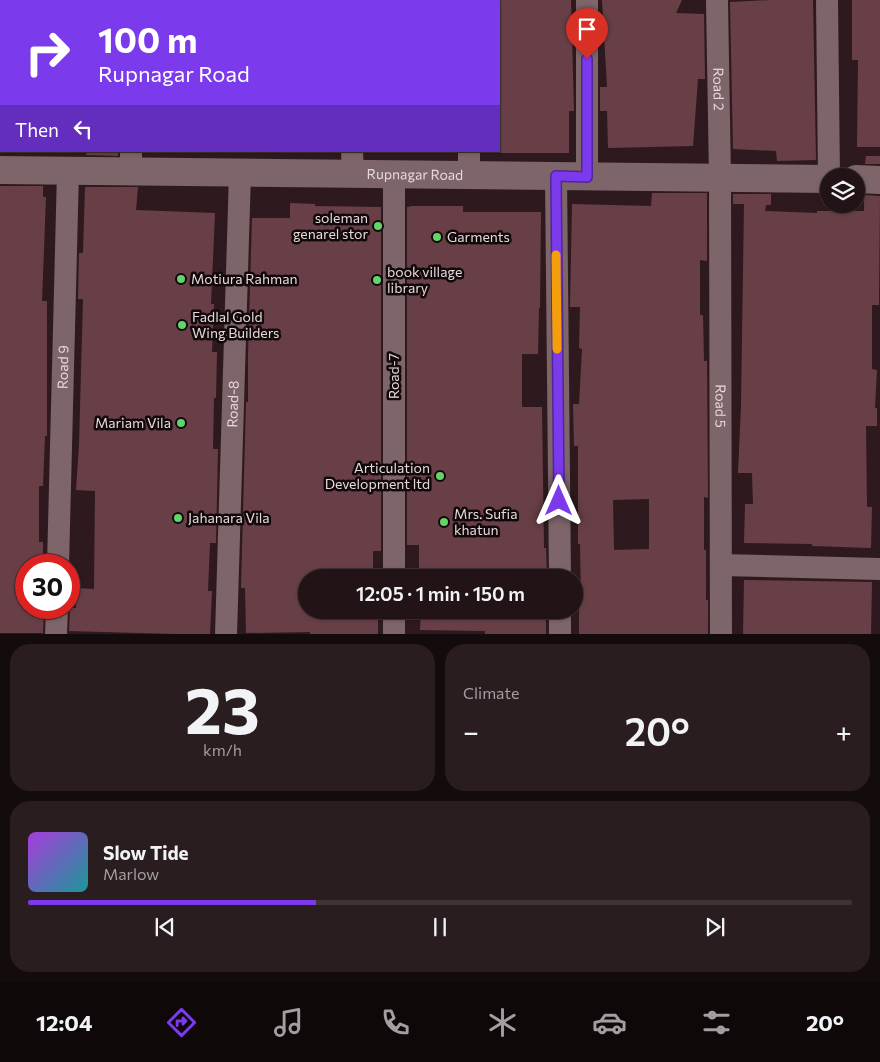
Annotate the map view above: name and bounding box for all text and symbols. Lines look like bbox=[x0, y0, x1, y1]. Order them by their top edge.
pin bbox=[566, 8, 608, 59]
icon: arrive bbox=[573, 15, 601, 43]
text: 100 m bbox=[98, 17, 198, 60]
icon: right bbox=[15, 20, 80, 85]
text: Rupnagar Road bbox=[98, 60, 250, 87]
street label: Road 2 bbox=[710, 67, 728, 111]
icon: left bbox=[69, 115, 97, 143]
text: Then bbox=[15, 118, 59, 141]
street label: Rupnagar Road bbox=[367, 165, 463, 183]
map controls bbox=[820, 168, 865, 213]
button: layers bbox=[820, 168, 865, 213]
place label: soleman genarel stor bbox=[293, 209, 368, 242]
marker: soleman genarel stor bbox=[372, 220, 384, 232]
place label: Garments bbox=[447, 228, 510, 245]
marker: Garments bbox=[431, 231, 443, 243]
place label: book village library bbox=[387, 263, 462, 296]
place label: Motiura Rahman bbox=[191, 270, 298, 287]
marker: Motiura Rahman bbox=[175, 273, 187, 285]
marker: book village library bbox=[371, 274, 383, 286]
place label: Fadlal Gold Wing Builders bbox=[192, 308, 279, 341]
marker: Fadlal Gold Wing Builders bbox=[176, 319, 188, 331]
street label: Road 9 bbox=[53, 345, 72, 389]
street label: Road-7 bbox=[385, 353, 402, 399]
street label: Road-8 bbox=[223, 380, 242, 428]
street label: Road 5 bbox=[712, 384, 730, 428]
place label: Mariam Vila bbox=[95, 414, 171, 431]
marker: Mariam Vila bbox=[175, 417, 187, 429]
place label: Articulation Development ltd bbox=[325, 459, 430, 492]
marker: Articulation Development ltd bbox=[434, 470, 446, 482]
position arrow bbox=[532, 474, 584, 526]
place label: Mrs. Sufia khatun bbox=[454, 505, 518, 538]
place label: Jahanara Vila bbox=[188, 509, 270, 526]
marker: Jahanara Vila bbox=[172, 512, 184, 524]
marker: Mrs. Sufia khatun bbox=[438, 516, 450, 528]
speed limit sign: 30 bbox=[15, 554, 80, 619]
text: 12:05 · 1 min · 150 m bbox=[356, 582, 525, 605]
text: 23 bbox=[185, 668, 260, 747]
text: Climate bbox=[463, 683, 519, 702]
text: 20° bbox=[625, 707, 690, 754]
text: − bbox=[463, 714, 479, 748]
text: + bbox=[836, 714, 852, 748]
text: km/h bbox=[203, 740, 242, 759]
text: Slow Tide bbox=[103, 841, 189, 864]
text: Marlow bbox=[103, 864, 159, 883]
icon: previous bbox=[151, 913, 179, 941]
icon: pause bbox=[426, 913, 454, 941]
icon: next bbox=[701, 913, 729, 941]
icon: directions bbox=[164, 1005, 199, 1040]
icon: music bbox=[271, 1005, 306, 1040]
icon: phone bbox=[378, 1005, 413, 1040]
icon: climate bbox=[485, 1005, 520, 1040]
icon: car bbox=[592, 1005, 627, 1040]
icon: filters bbox=[699, 1005, 734, 1040]
text: 12:04 bbox=[36, 1009, 92, 1036]
text: 20° bbox=[806, 1009, 844, 1036]

